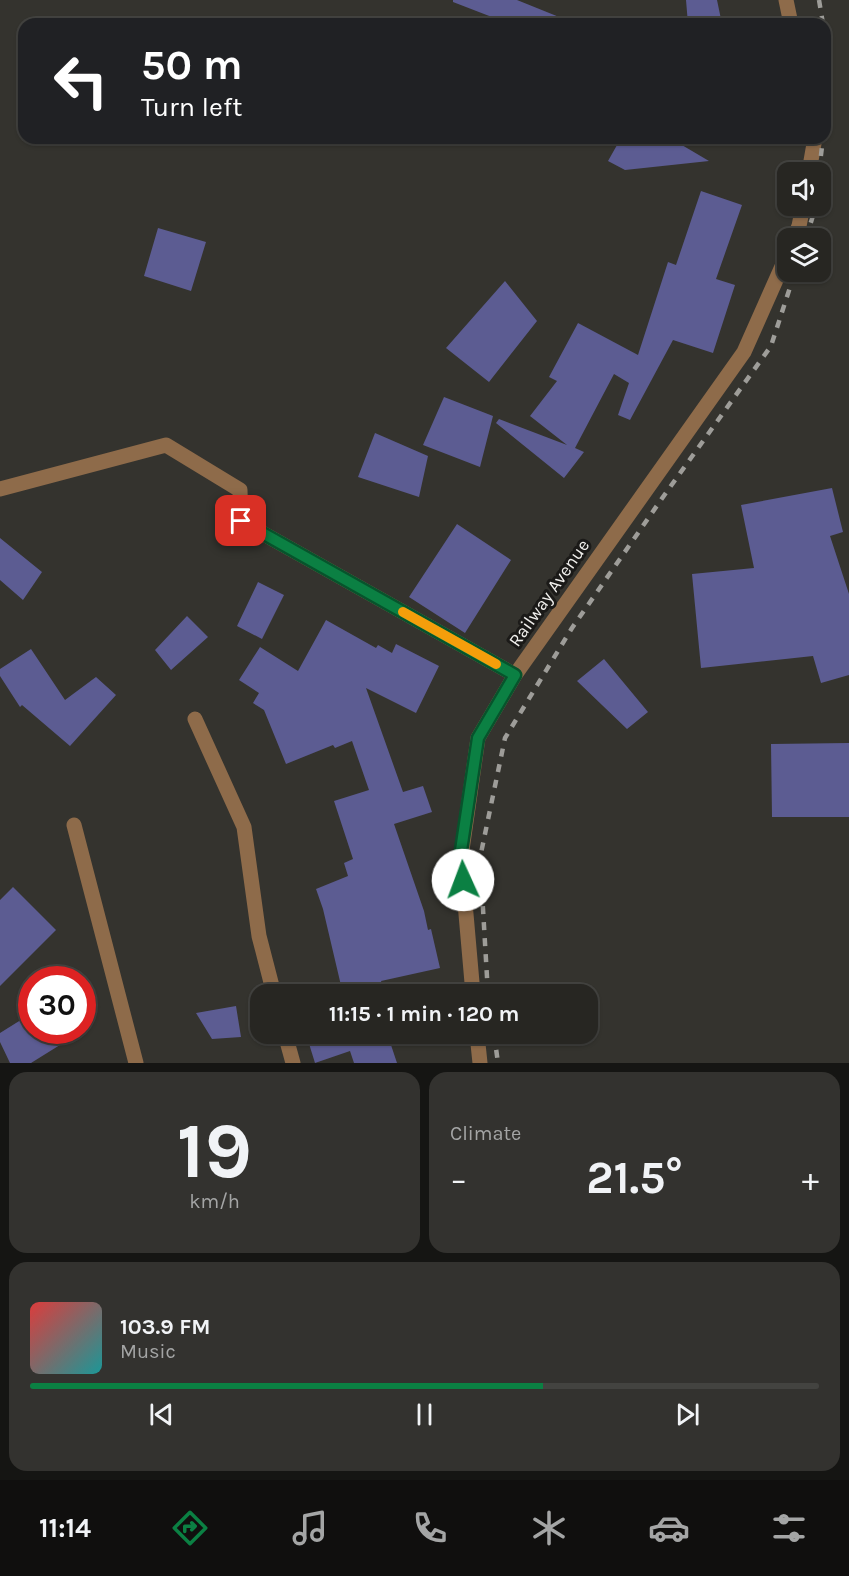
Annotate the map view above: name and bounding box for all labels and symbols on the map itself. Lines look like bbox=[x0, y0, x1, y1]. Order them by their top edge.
pin bbox=[215, 495, 266, 546]
street label: Railway Avenue bbox=[504, 535, 594, 651]
position arrow bbox=[431, 848, 495, 912]
speed limit sign: 30 bbox=[18, 966, 96, 1044]

